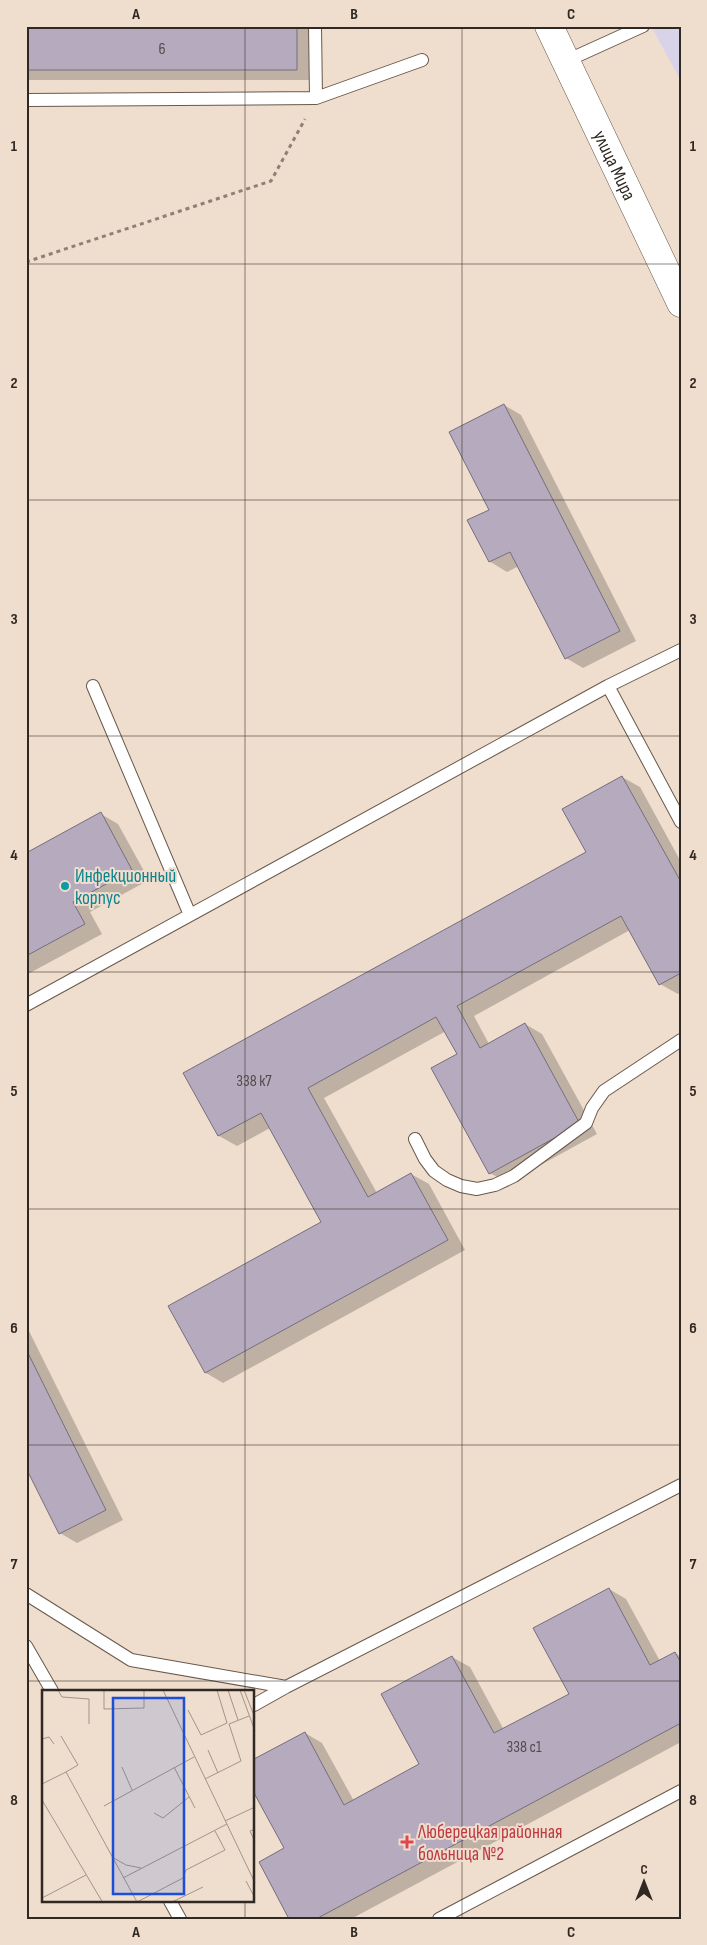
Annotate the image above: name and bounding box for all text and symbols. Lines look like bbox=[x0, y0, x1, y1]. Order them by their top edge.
text: A bbox=[131, 5, 140, 24]
text: B bbox=[350, 5, 358, 24]
text: C bbox=[567, 5, 575, 24]
house number: 6 bbox=[158, 40, 166, 59]
street label: улица Мира bbox=[587, 127, 640, 204]
text: 1 bbox=[11, 137, 18, 156]
text: 1 bbox=[690, 137, 697, 156]
text: 2 bbox=[10, 374, 18, 393]
text: 2 bbox=[689, 374, 697, 393]
text: 3 bbox=[10, 610, 18, 629]
text: 3 bbox=[689, 610, 697, 629]
text: 4 bbox=[10, 846, 18, 865]
text: 4 bbox=[689, 846, 697, 865]
place label: Инфекционный корпус bbox=[75, 865, 176, 910]
marker: Инфекционный корпус bbox=[59, 880, 71, 892]
house number: 338 к7 bbox=[236, 1072, 272, 1091]
text: 5 bbox=[10, 1082, 18, 1101]
text: 5 bbox=[689, 1082, 697, 1101]
text: 6 bbox=[10, 1319, 18, 1338]
text: 6 bbox=[689, 1319, 697, 1338]
text: 7 bbox=[11, 1555, 18, 1574]
text: 7 bbox=[690, 1555, 697, 1574]
inset map bbox=[42, 1690, 255, 1902]
house number: 338 с1 bbox=[507, 1738, 542, 1757]
text: 8 bbox=[10, 1791, 18, 1810]
text: 8 bbox=[689, 1791, 697, 1810]
place label: Люберецкая районная больница №2 bbox=[417, 1821, 563, 1866]
marker: Люберецкая районная больница №2 bbox=[400, 1835, 414, 1849]
north arrow bbox=[620, 1858, 670, 1908]
text: С bbox=[640, 1861, 648, 1878]
text: A bbox=[131, 1923, 140, 1942]
text: B bbox=[350, 1923, 358, 1942]
text: C bbox=[567, 1923, 575, 1942]

